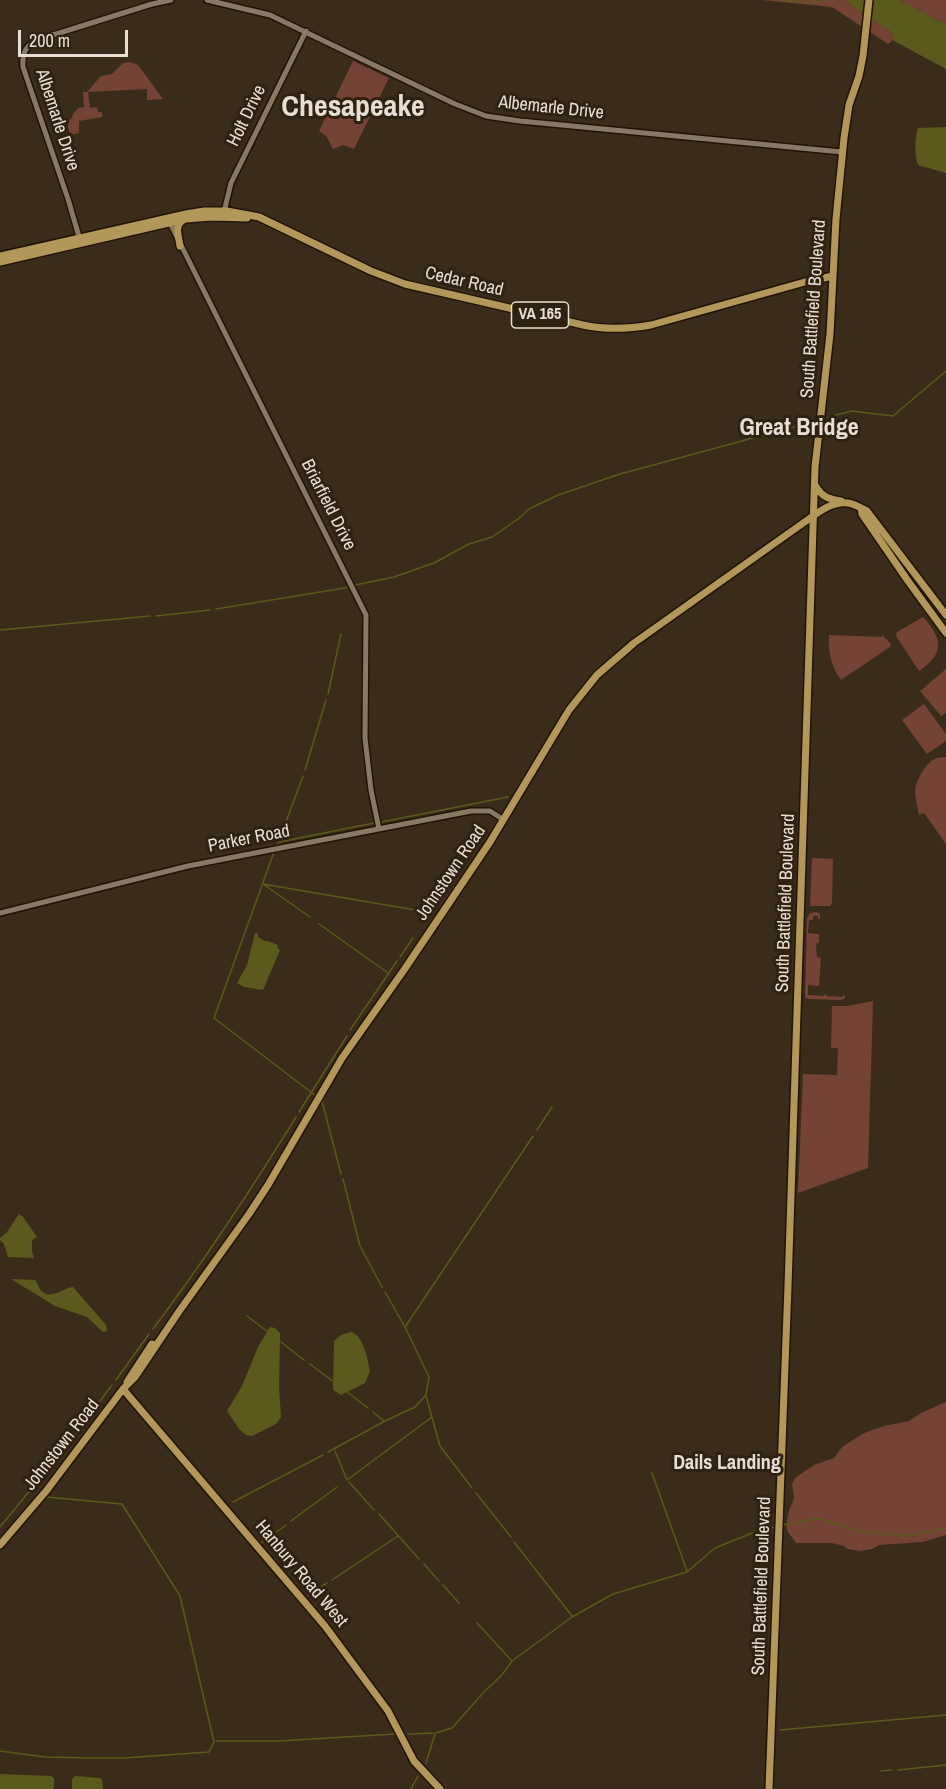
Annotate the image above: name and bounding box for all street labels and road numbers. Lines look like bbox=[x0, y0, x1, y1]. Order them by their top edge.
street label: Albemarle Drive bbox=[30, 66, 84, 174]
street label: Holt Drive bbox=[223, 82, 271, 150]
street label: Albemarle Drive bbox=[497, 92, 605, 124]
street label: South Battlefield Boulevard bbox=[797, 219, 831, 399]
street label: Cedar Road bbox=[423, 263, 505, 301]
road number: VA 165 bbox=[512, 302, 568, 328]
street label: Briarfield Drive bbox=[296, 456, 360, 554]
street label: South Battlefield Boulevard bbox=[772, 813, 800, 993]
street label: Parker Road bbox=[206, 820, 292, 858]
street label: Johnstown Road bbox=[411, 821, 491, 925]
street label: Johnstown Road bbox=[20, 1395, 104, 1495]
street label: South Battlefield Boulevard bbox=[748, 1496, 776, 1676]
street label: Hanbury Road West bbox=[250, 1516, 352, 1632]

